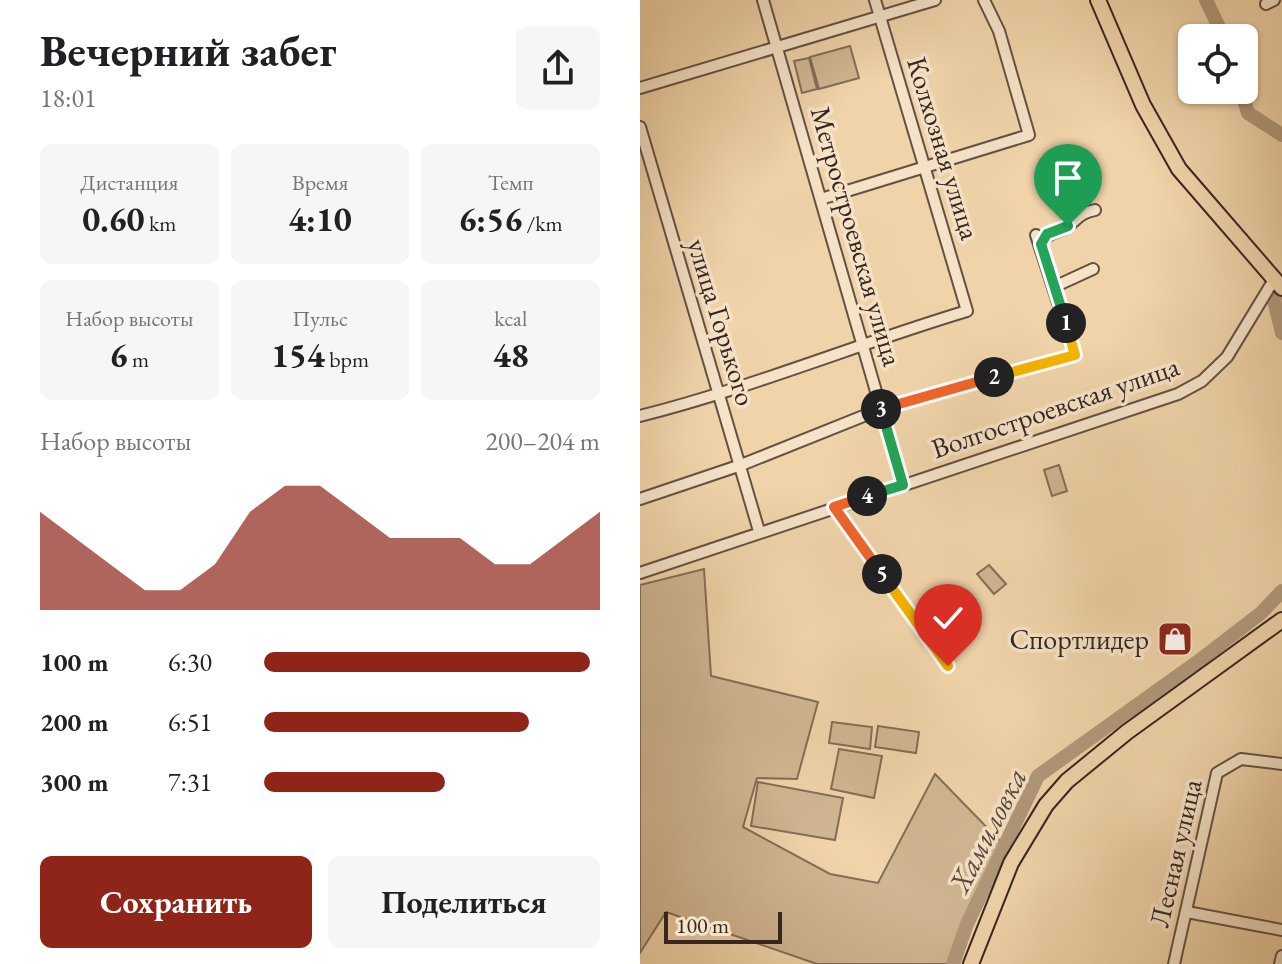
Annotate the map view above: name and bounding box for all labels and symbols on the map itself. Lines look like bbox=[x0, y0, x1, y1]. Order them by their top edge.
street label: Колхозная улица bbox=[899, 52, 989, 245]
street label: Метростроевская улица bbox=[803, 102, 911, 371]
pin bbox=[1034, 144, 1102, 226]
street label: улица Горького bbox=[680, 234, 764, 410]
pin: 1 bbox=[1046, 303, 1086, 343]
street label: Волгостроевская улица bbox=[926, 347, 1184, 466]
pin: 2 bbox=[974, 357, 1014, 397]
pin: 3 bbox=[861, 389, 901, 429]
pin: 4 bbox=[847, 476, 887, 516]
pin: 5 bbox=[862, 554, 902, 594]
pin bbox=[914, 584, 982, 666]
shop icon: Спортлидер bbox=[1156, 620, 1194, 658]
place label: Спортлидер bbox=[1009, 621, 1149, 657]
water label: Хамиловка bbox=[939, 761, 1035, 900]
street label: Лесная улица bbox=[1141, 775, 1210, 931]
scale bar bbox=[664, 908, 782, 944]

